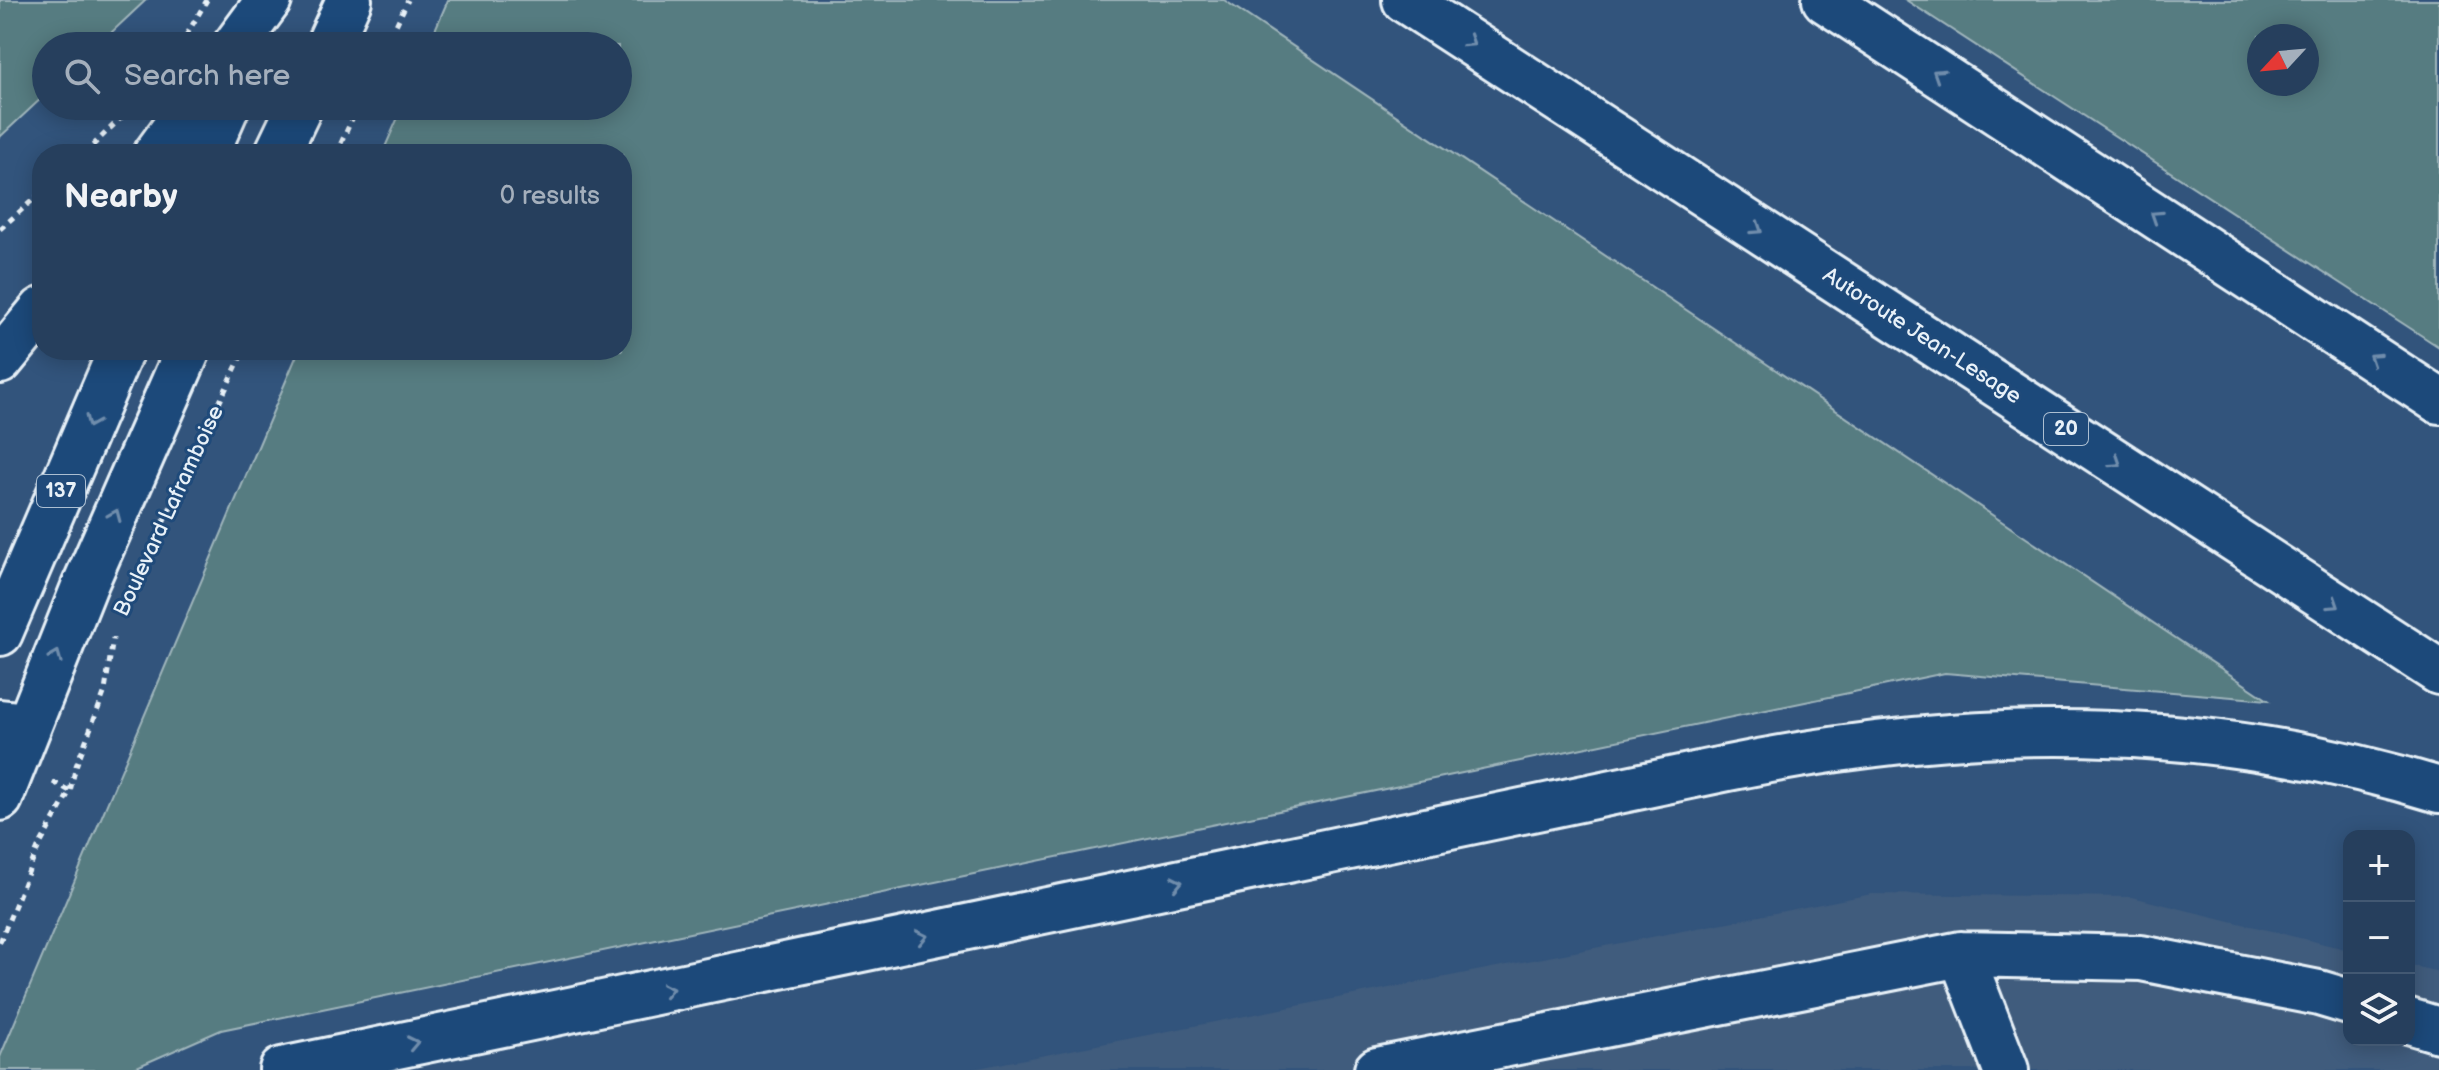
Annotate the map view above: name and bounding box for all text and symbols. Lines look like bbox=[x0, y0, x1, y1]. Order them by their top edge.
north arrow bbox=[2247, 24, 2319, 96]
search box bbox=[32, 32, 632, 120]
one-way arrow bbox=[1461, 33, 1476, 48]
icon: search bbox=[60, 54, 104, 98]
text: Search here bbox=[124, 58, 290, 94]
one-way arrow bbox=[1932, 69, 1947, 84]
text: Nearby bbox=[64, 176, 178, 217]
text: 0 results bbox=[500, 181, 600, 212]
one-way arrow bbox=[2150, 211, 2165, 226]
one-way arrow bbox=[1749, 219, 1763, 234]
street label: Autoroute Jean-Lesage bbox=[1818, 262, 2026, 410]
one-way arrow bbox=[2368, 353, 2382, 368]
street label: Boulevard Laframboise bbox=[108, 401, 230, 621]
road number: 20 bbox=[2044, 413, 2088, 445]
one-way arrow bbox=[84, 414, 100, 428]
one-way arrow bbox=[2108, 452, 2122, 467]
road number: 137 bbox=[37, 475, 85, 507]
one-way arrow bbox=[106, 509, 122, 523]
one-way arrow bbox=[2326, 594, 2340, 609]
one-way arrow bbox=[46, 650, 63, 664]
map controls bbox=[2343, 830, 2415, 1046]
button: + bbox=[2343, 830, 2415, 902]
one-way arrow bbox=[1169, 875, 1183, 892]
button: − bbox=[2343, 902, 2415, 974]
one-way arrow bbox=[915, 929, 928, 946]
button: layers bbox=[2343, 974, 2415, 1046]
one-way arrow bbox=[660, 982, 674, 999]
one-way arrow bbox=[406, 1035, 420, 1052]

